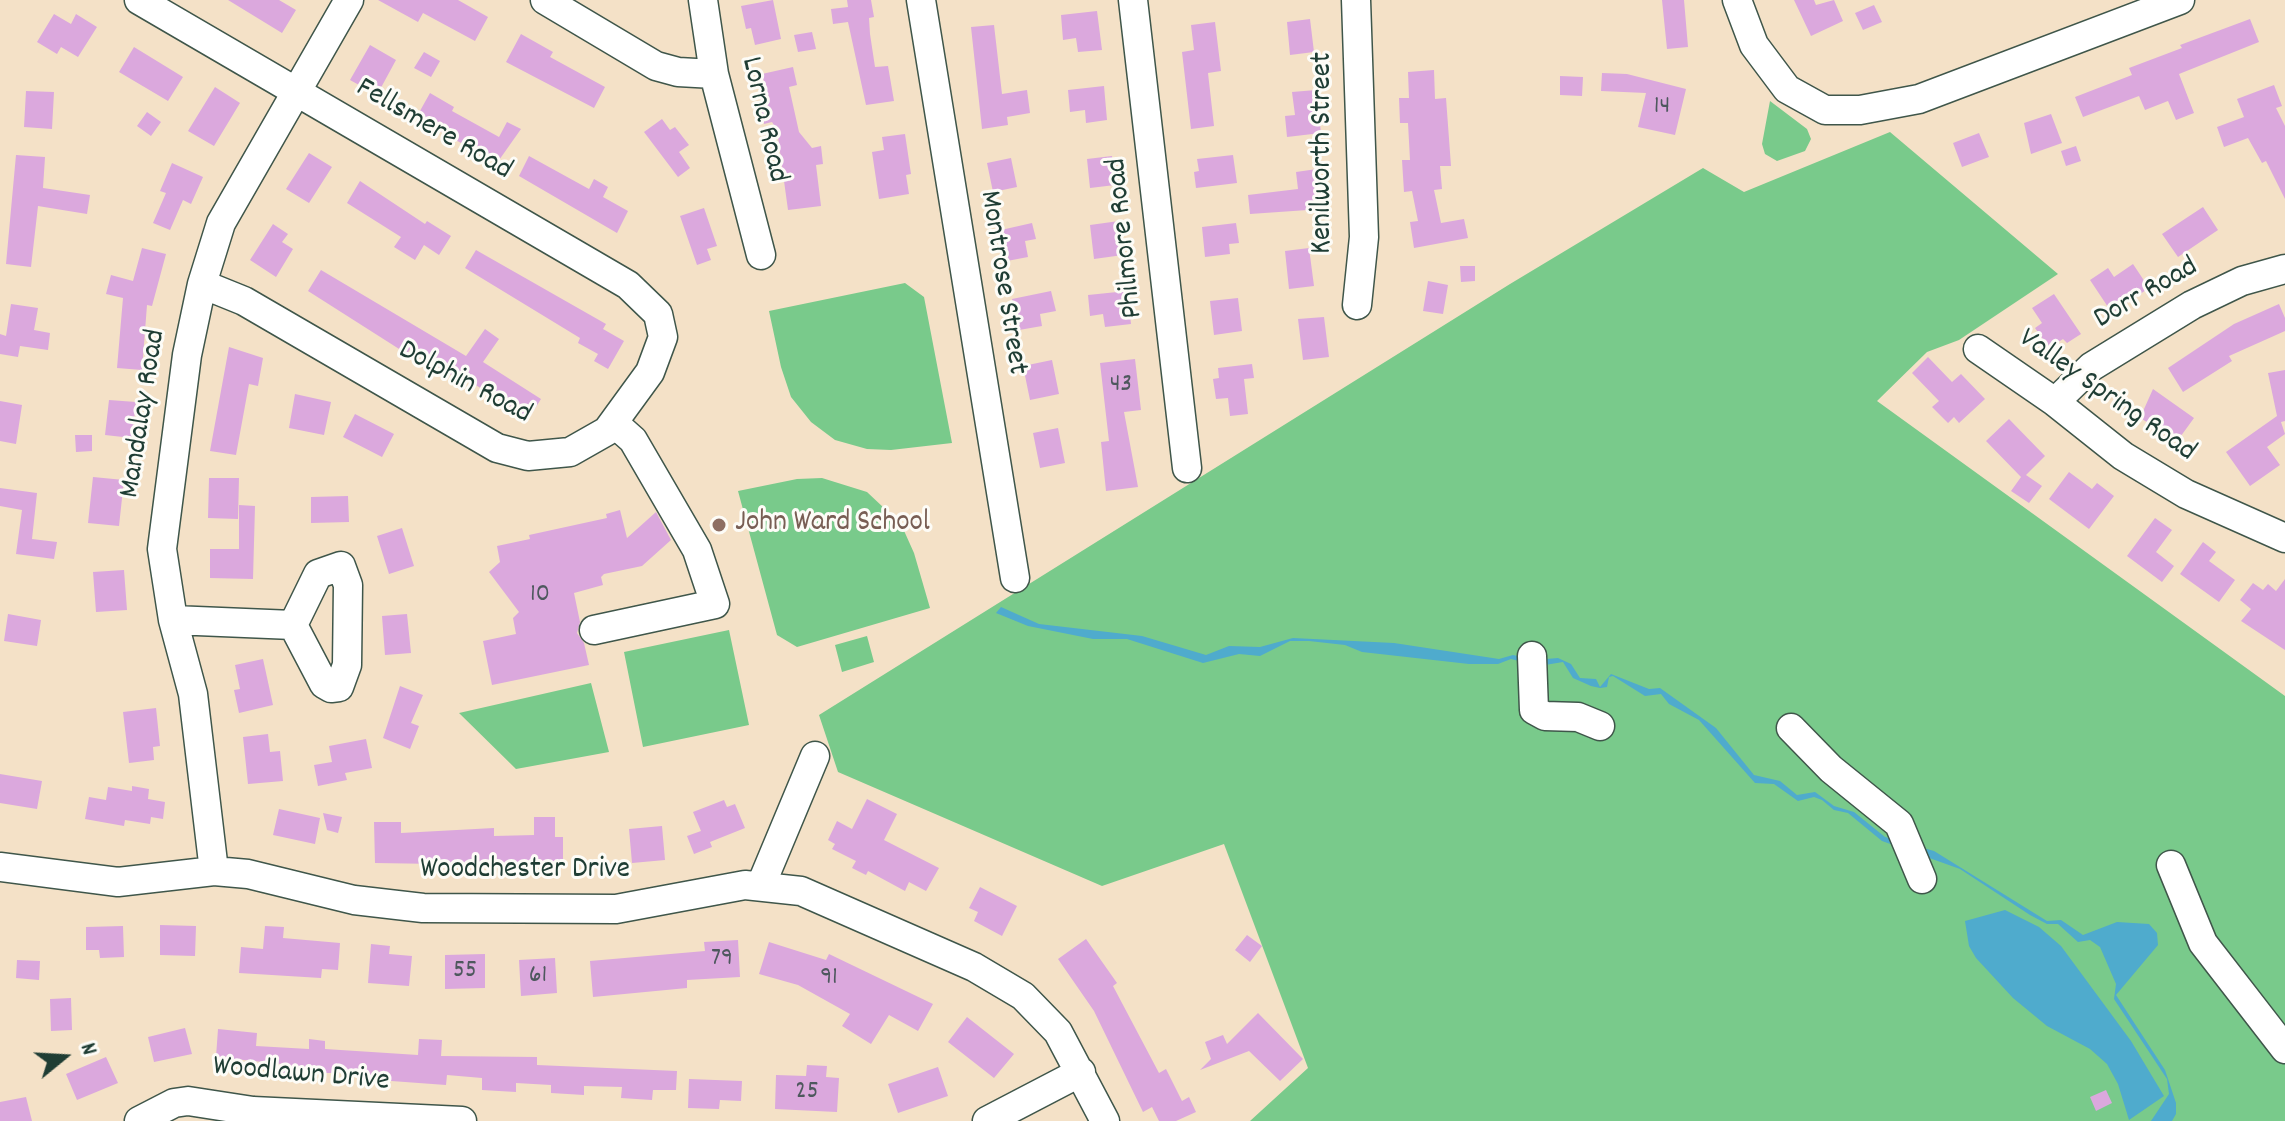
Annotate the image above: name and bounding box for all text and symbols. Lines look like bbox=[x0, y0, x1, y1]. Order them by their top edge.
street label: Kenilworth Street bbox=[1307, 52, 1343, 254]
street label: Lorna Road bbox=[730, 54, 794, 186]
street label: Fellsmere Road bbox=[348, 72, 518, 190]
house number: 14 bbox=[1654, 92, 1670, 124]
street label: Philmore Road bbox=[1101, 156, 1153, 320]
street label: Montrose Street bbox=[969, 188, 1033, 378]
street label: Dorr Road bbox=[2089, 251, 2205, 339]
street label: Valley Spring Road bbox=[2010, 322, 2202, 472]
street label: Mandalay Road bbox=[114, 327, 176, 501]
street label: Dolphin Road bbox=[391, 334, 537, 434]
house number: 43 bbox=[1110, 370, 1132, 402]
place label: John Ward School bbox=[735, 507, 930, 543]
marker: John Ward School bbox=[710, 516, 728, 534]
house number: 10 bbox=[530, 580, 550, 612]
street label: Woodchester Drive bbox=[420, 854, 630, 890]
house number: 79 bbox=[711, 944, 733, 976]
house number: 55 bbox=[453, 956, 477, 988]
house number: 61 bbox=[529, 961, 547, 993]
house number: 91 bbox=[820, 963, 838, 995]
north arrow bbox=[24, 1017, 104, 1097]
text: N bbox=[71, 1039, 104, 1059]
street label: Woodlawn Drive bbox=[211, 1050, 391, 1102]
house number: 25 bbox=[795, 1077, 819, 1109]

